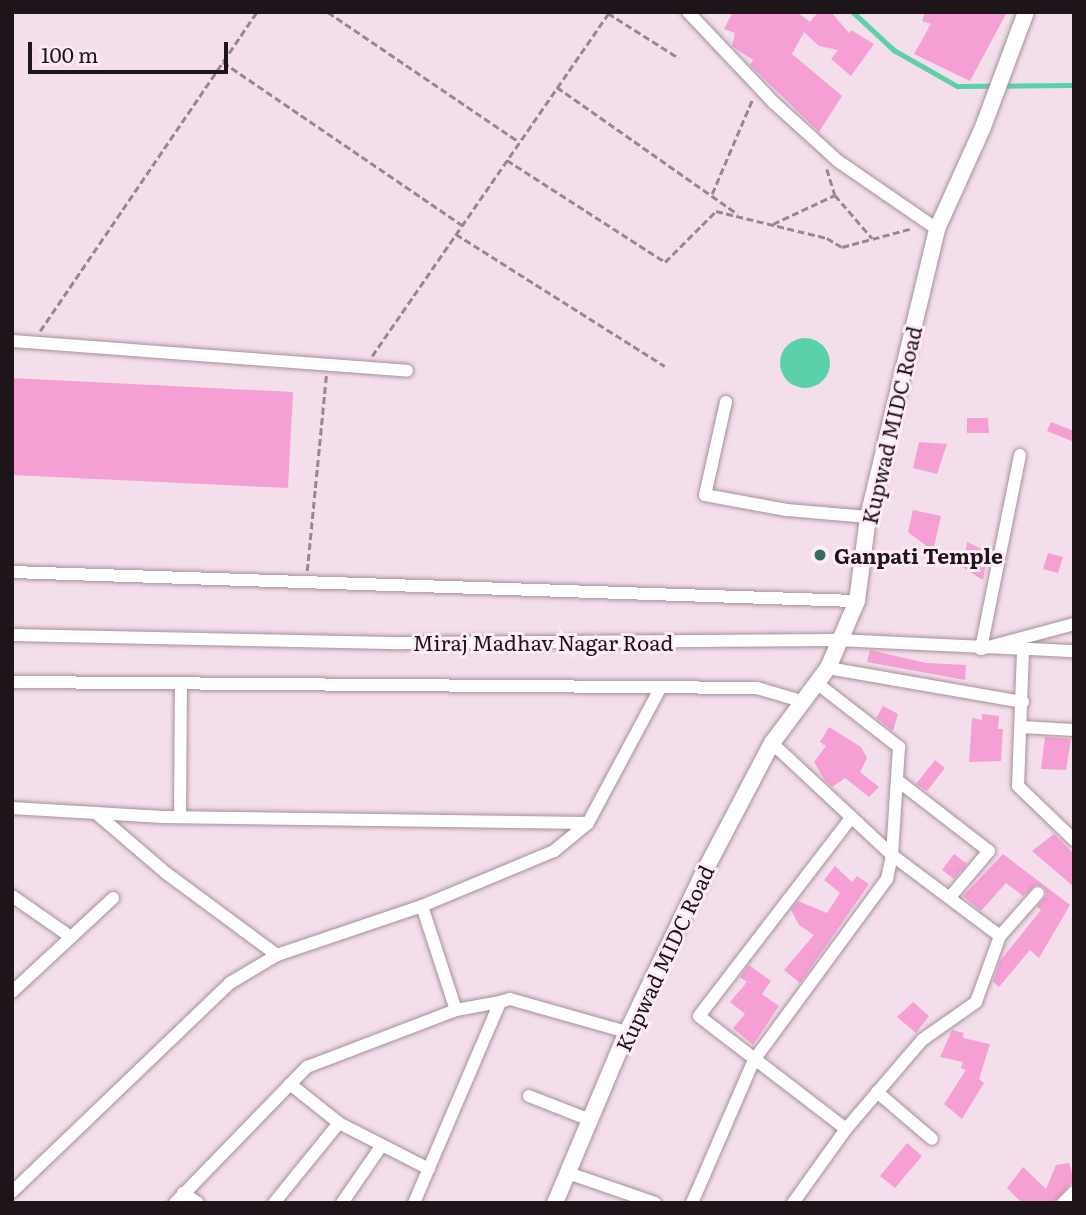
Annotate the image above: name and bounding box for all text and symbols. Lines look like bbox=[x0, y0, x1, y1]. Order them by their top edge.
scale bar bbox=[32, 28, 231, 72]
text: 100 m bbox=[41, 38, 98, 69]
street label: Kupwad MIDC Road bbox=[856, 323, 926, 527]
place label: Ganpati Temple bbox=[834, 542, 1003, 568]
marker: Ganpati Temple bbox=[812, 547, 828, 563]
street label: Miraj Madhav Nagar Road bbox=[413, 629, 673, 655]
street label: Kupwad MIDC Road bbox=[610, 861, 718, 1055]

